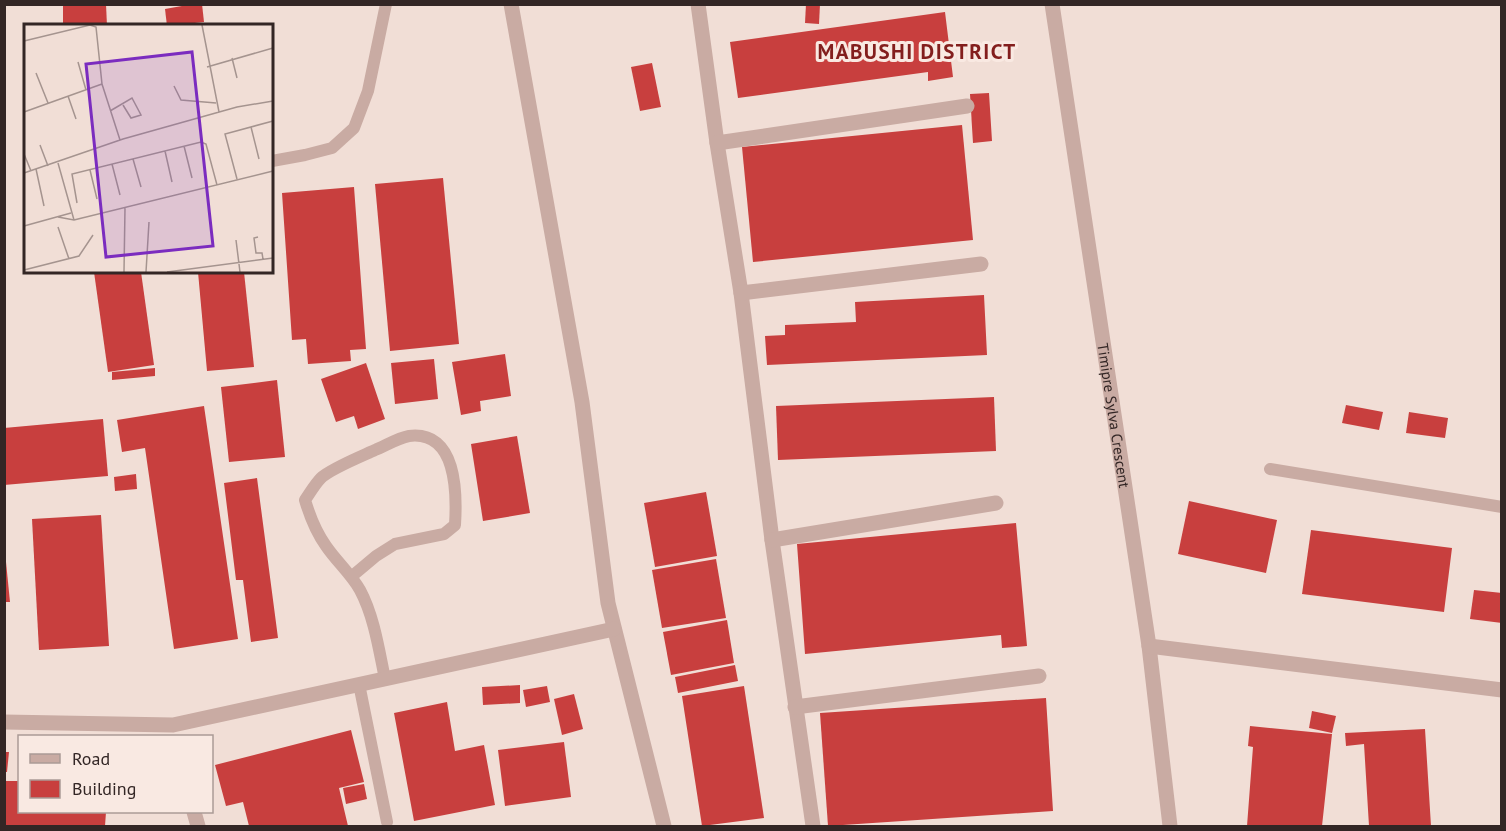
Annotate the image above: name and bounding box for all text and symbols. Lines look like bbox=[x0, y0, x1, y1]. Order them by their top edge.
inset map bbox=[24, 24, 273, 273]
district label: MABUSHI DISTRICT bbox=[817, 38, 1017, 65]
street label: Timipre Sylva Crescent bbox=[1094, 342, 1134, 489]
legend bbox=[18, 735, 213, 813]
text: Road bbox=[72, 747, 110, 770]
text: Building bbox=[72, 777, 136, 800]

